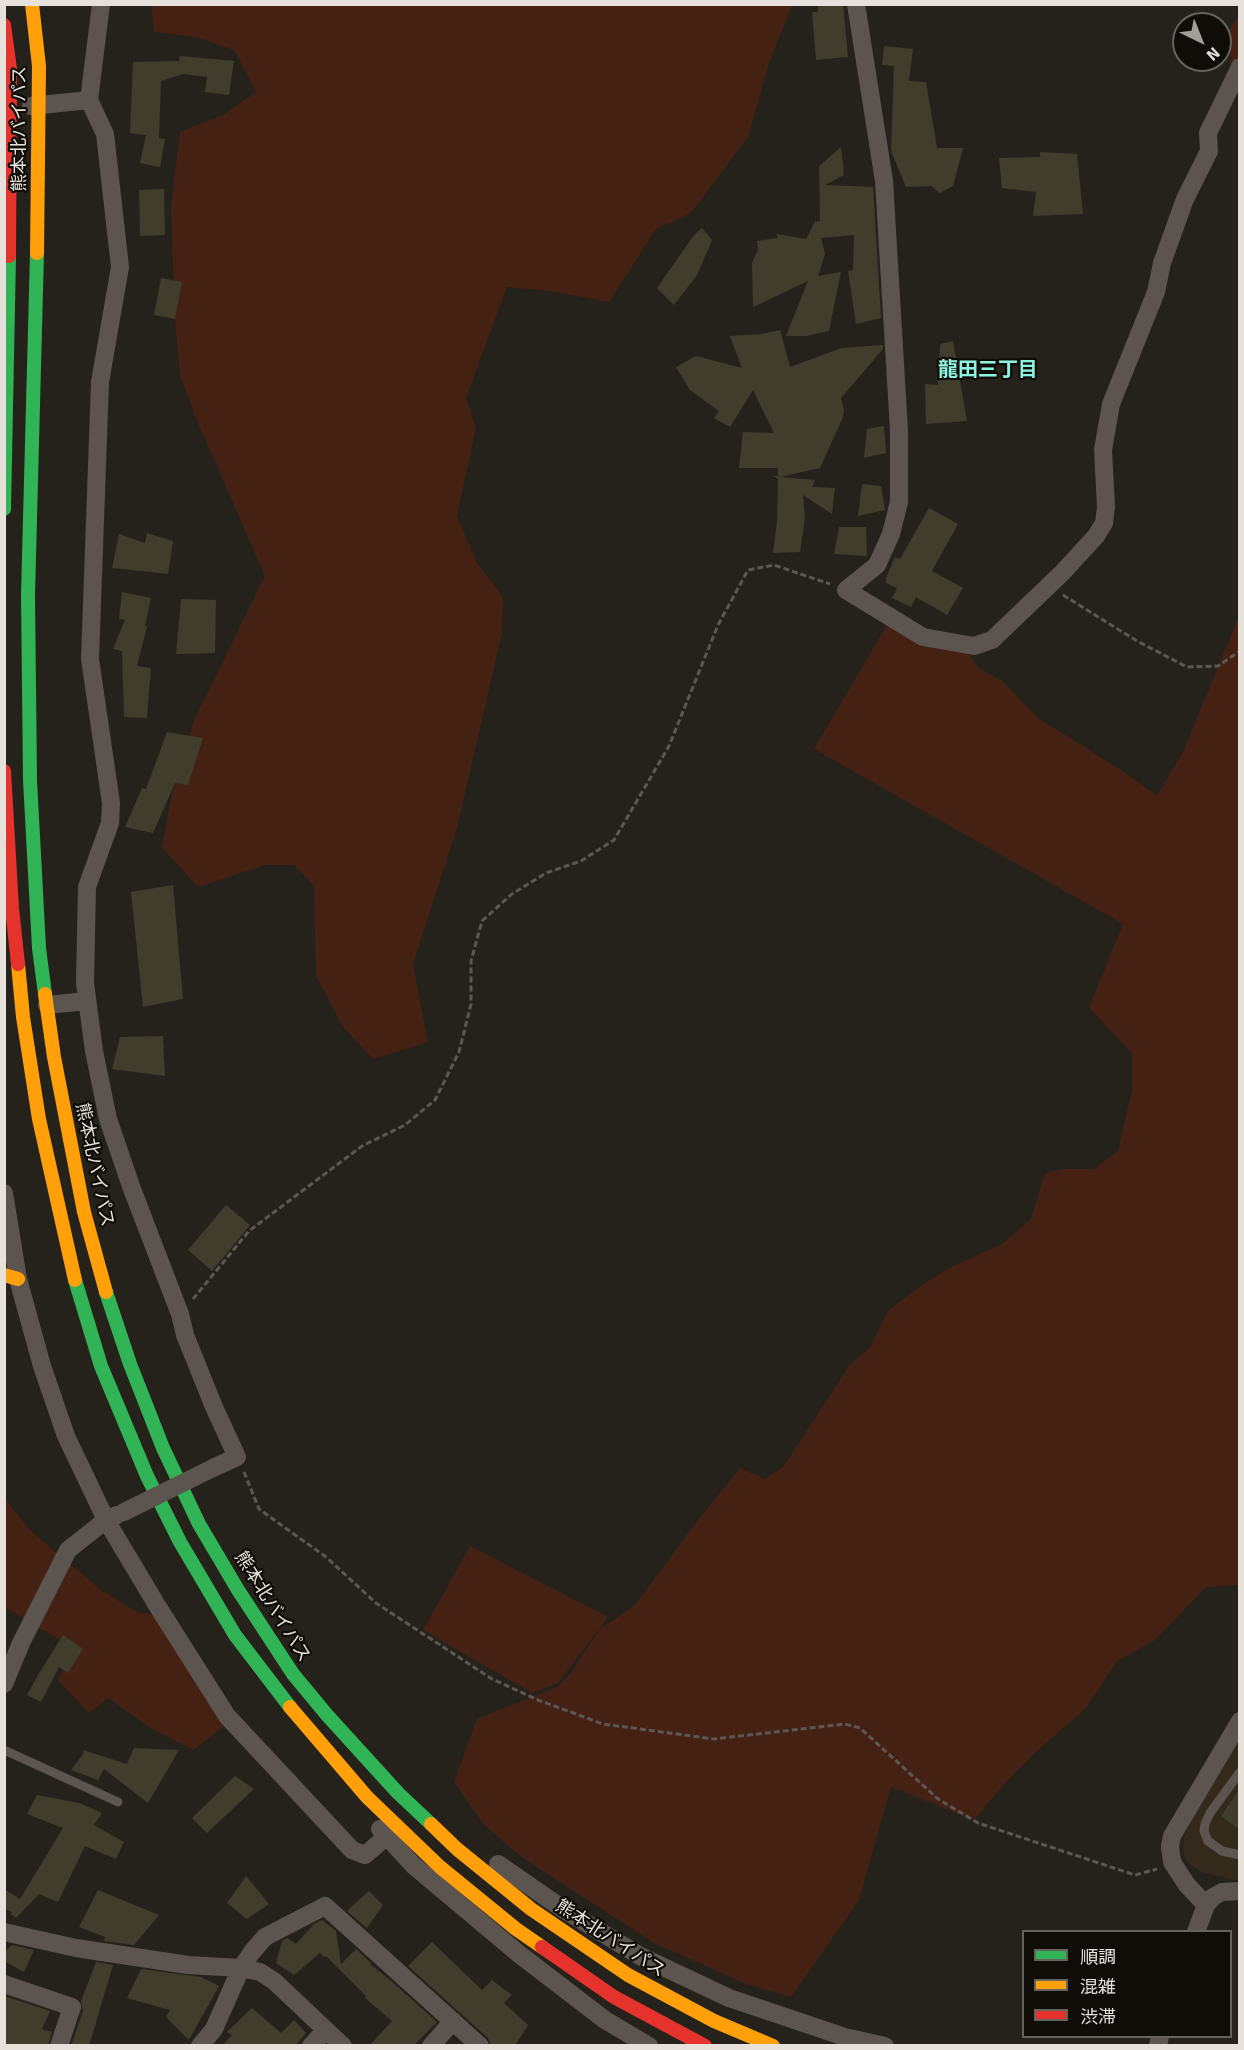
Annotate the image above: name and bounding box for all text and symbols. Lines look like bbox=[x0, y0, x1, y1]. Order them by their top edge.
north arrow bbox=[1172, 12, 1232, 72]
text: N bbox=[1202, 43, 1224, 65]
street label: 熊本北バイパス bbox=[9, 66, 31, 192]
district label: 龍田三丁目 bbox=[938, 359, 1038, 383]
street label: 熊本北バイパス bbox=[70, 1101, 118, 1229]
street label: 熊本北バイパス bbox=[229, 1548, 315, 1666]
street label: 熊本北バイパス bbox=[551, 1896, 669, 1982]
legend bbox=[1022, 1930, 1232, 2038]
text: 順調 bbox=[1080, 1946, 1116, 1968]
text: 混雑 bbox=[1080, 1976, 1116, 1998]
text: 渋滞 bbox=[1080, 2006, 1116, 2028]

